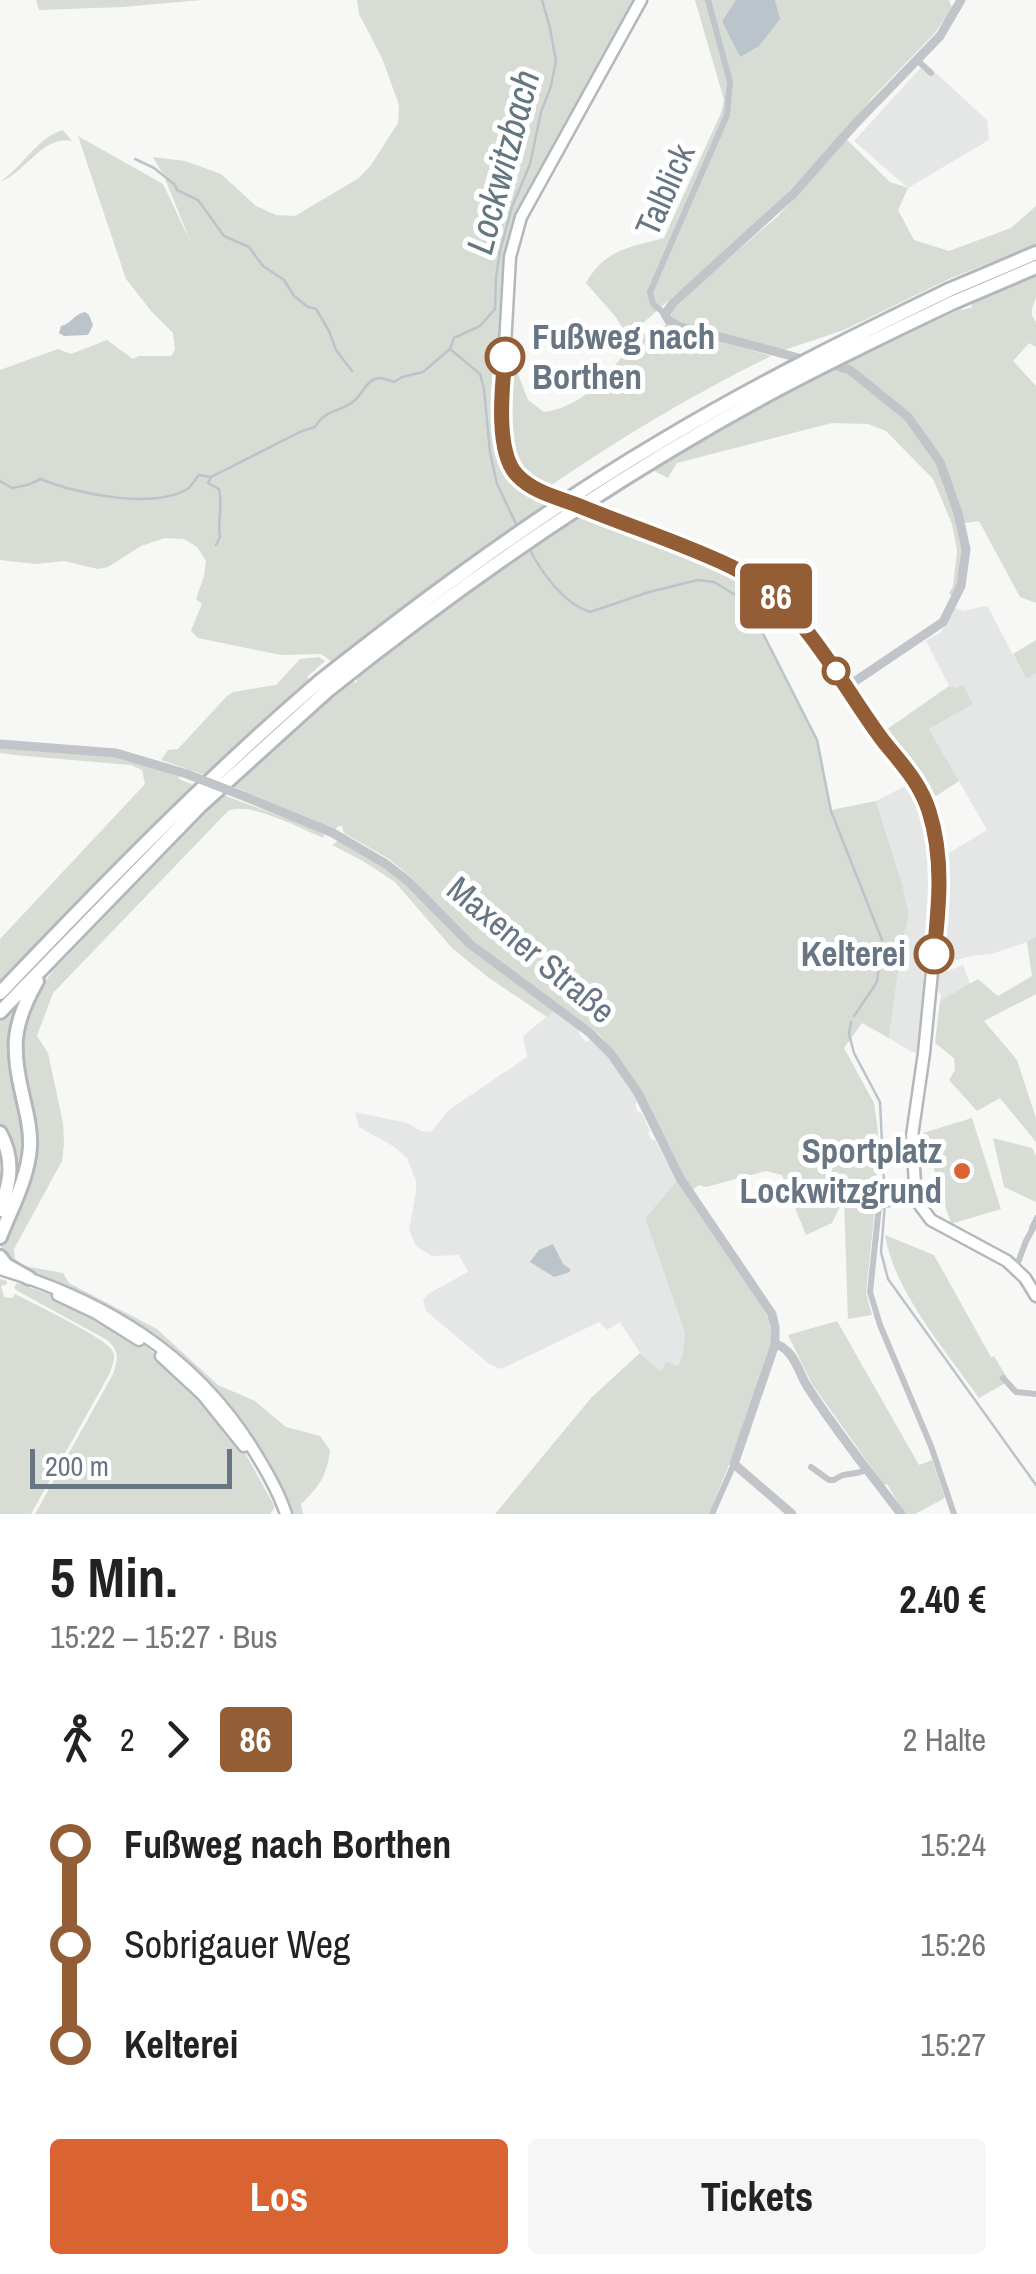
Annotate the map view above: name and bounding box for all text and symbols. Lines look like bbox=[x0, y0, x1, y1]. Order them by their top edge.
water label: Lockwitzbach bbox=[453, 64, 552, 260]
street label: Talblick bbox=[623, 136, 706, 243]
place label: Fußweg nach Borthen bbox=[532, 313, 715, 400]
marker: Fußweg nach Borthen bbox=[486, 338, 524, 376]
line badge: 86 bbox=[731, 564, 821, 628]
text: 86 bbox=[760, 573, 792, 620]
unlabelled marker bbox=[823, 658, 849, 684]
street label: Maxener Straße bbox=[437, 865, 625, 1034]
place label: Kelterei bbox=[801, 930, 906, 977]
marker: Kelterei bbox=[915, 935, 953, 973]
place label: Sportplatz Lockwitzgrund bbox=[739, 1127, 942, 1214]
marker: Sportplatz Lockwitzgrund bbox=[951, 1160, 973, 1182]
scale bar bbox=[30, 1444, 232, 1488]
text: 200 m bbox=[45, 1447, 109, 1485]
text: 5 Min. bbox=[50, 1540, 178, 1614]
text: 2.40 € bbox=[899, 1574, 986, 1625]
text: 15:22 – 15:27 · Bus bbox=[50, 1615, 278, 1658]
icon: walk bbox=[50, 1712, 105, 1767]
icon: forward bbox=[150, 1712, 205, 1767]
text: 86 bbox=[240, 1716, 272, 1763]
text: 2 bbox=[120, 1718, 135, 1761]
text: 2 Halte bbox=[903, 1718, 986, 1761]
text: Fußweg nach Borthen bbox=[124, 1819, 451, 1870]
text: 15:24 bbox=[920, 1823, 986, 1866]
text: Sobrigauer Weg bbox=[124, 1919, 350, 1970]
text: 15:26 bbox=[920, 1923, 986, 1966]
text: Kelterei bbox=[124, 2019, 238, 2070]
text: 15:27 bbox=[920, 2023, 986, 2066]
button: Los bbox=[50, 2139, 508, 2254]
button: Tickets bbox=[528, 2139, 986, 2254]

